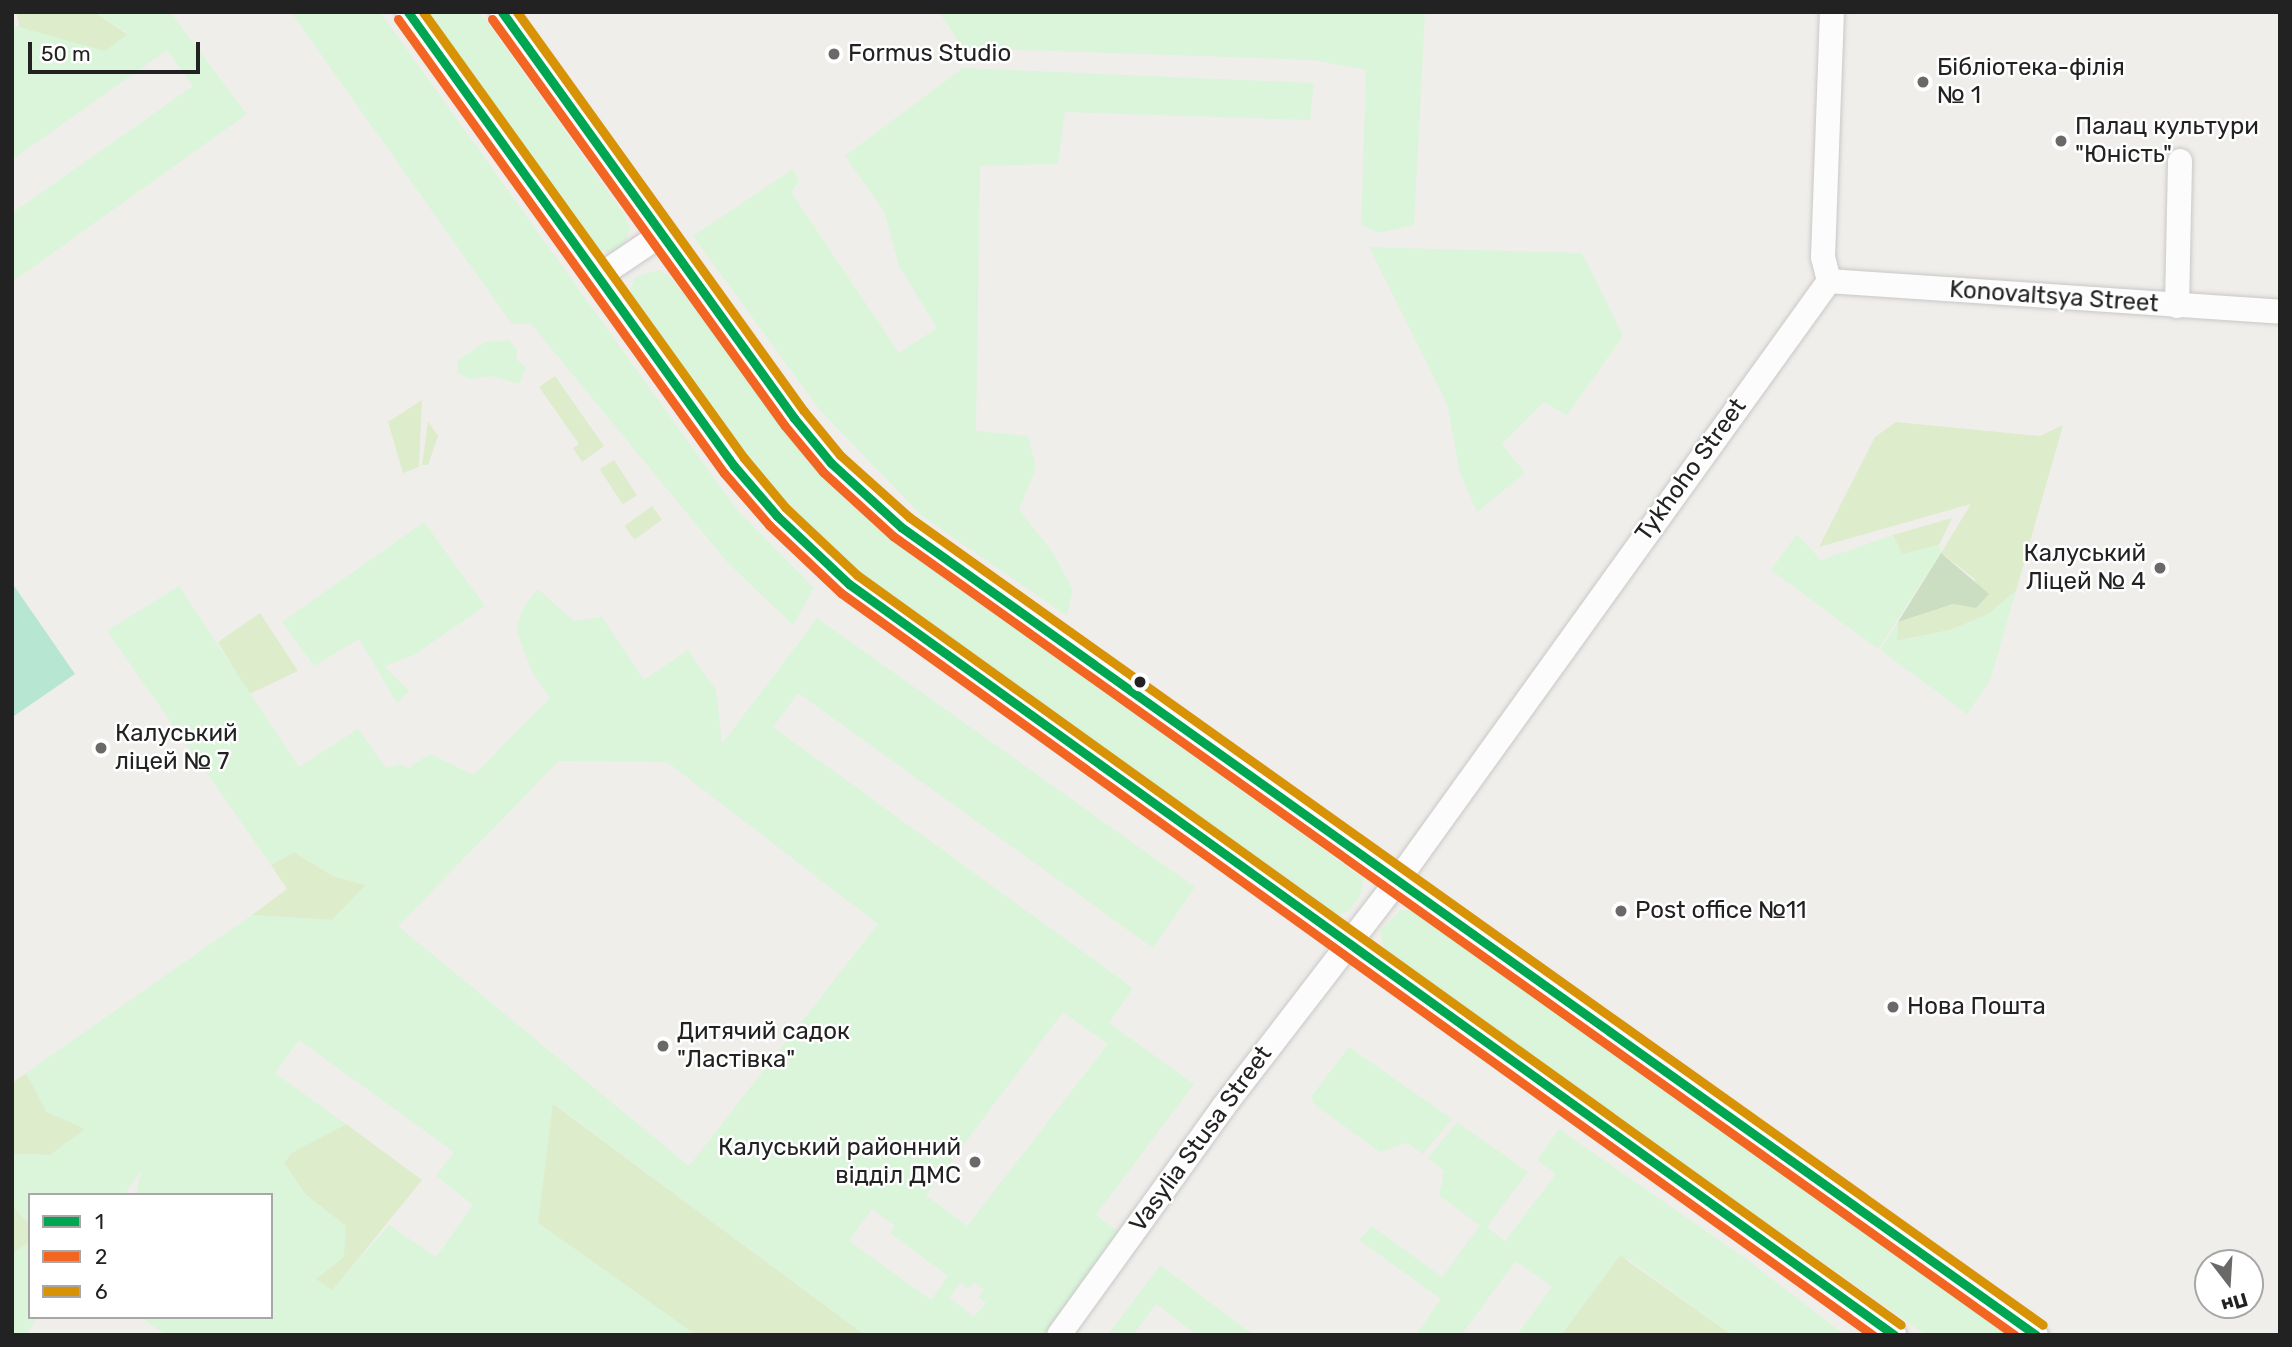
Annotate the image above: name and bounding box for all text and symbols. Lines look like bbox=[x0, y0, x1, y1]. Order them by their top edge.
scale bar bbox=[32, 28, 203, 72]
place label: Formus Studio bbox=[848, 40, 1011, 68]
text: 50 m bbox=[41, 41, 91, 66]
marker: Formus Studio bbox=[826, 46, 842, 62]
place label: Бібліотека-філія № 1 bbox=[1937, 54, 2125, 110]
marker: Бібліотека-філія № 1 bbox=[1915, 74, 1931, 90]
place label: Палац культури "Юність" bbox=[2075, 113, 2259, 169]
marker: Палац культури "Юність" bbox=[2053, 133, 2069, 149]
street label: Konovaltsya Street bbox=[1948, 275, 2160, 319]
street label: Tykhoho Street bbox=[1629, 393, 1753, 547]
place label: Калуський Ліцей № 4 bbox=[2023, 540, 2146, 596]
marker: Калуський Ліцей № 4 bbox=[2152, 560, 2168, 576]
unlabelled marker bbox=[1133, 675, 1147, 689]
place label: Калуський ліцей № 7 bbox=[115, 720, 238, 776]
marker: Калуський ліцей № 7 bbox=[93, 740, 109, 756]
place label: Post office №11 bbox=[1635, 897, 1807, 925]
marker: Post office №11 bbox=[1613, 903, 1629, 919]
place label: Нова Пошта bbox=[1907, 993, 2046, 1021]
marker: Нова Пошта bbox=[1885, 999, 1901, 1015]
place label: Дитячий садок "Ластівка" bbox=[677, 1018, 850, 1074]
marker: Дитячий садок "Ластівка" bbox=[655, 1038, 671, 1054]
street label: Vasylia Stusa Street bbox=[1124, 1040, 1278, 1238]
place label: Калуський районний відділ ДМС bbox=[718, 1134, 961, 1190]
marker: Калуський районний відділ ДМС bbox=[967, 1154, 983, 1170]
legend bbox=[28, 1193, 273, 1319]
text: 1 bbox=[95, 1209, 104, 1234]
text: 2 bbox=[95, 1244, 107, 1269]
north arrow bbox=[2194, 1249, 2264, 1319]
text: 6 bbox=[95, 1279, 108, 1304]
text: Пн bbox=[2219, 1288, 2251, 1317]

